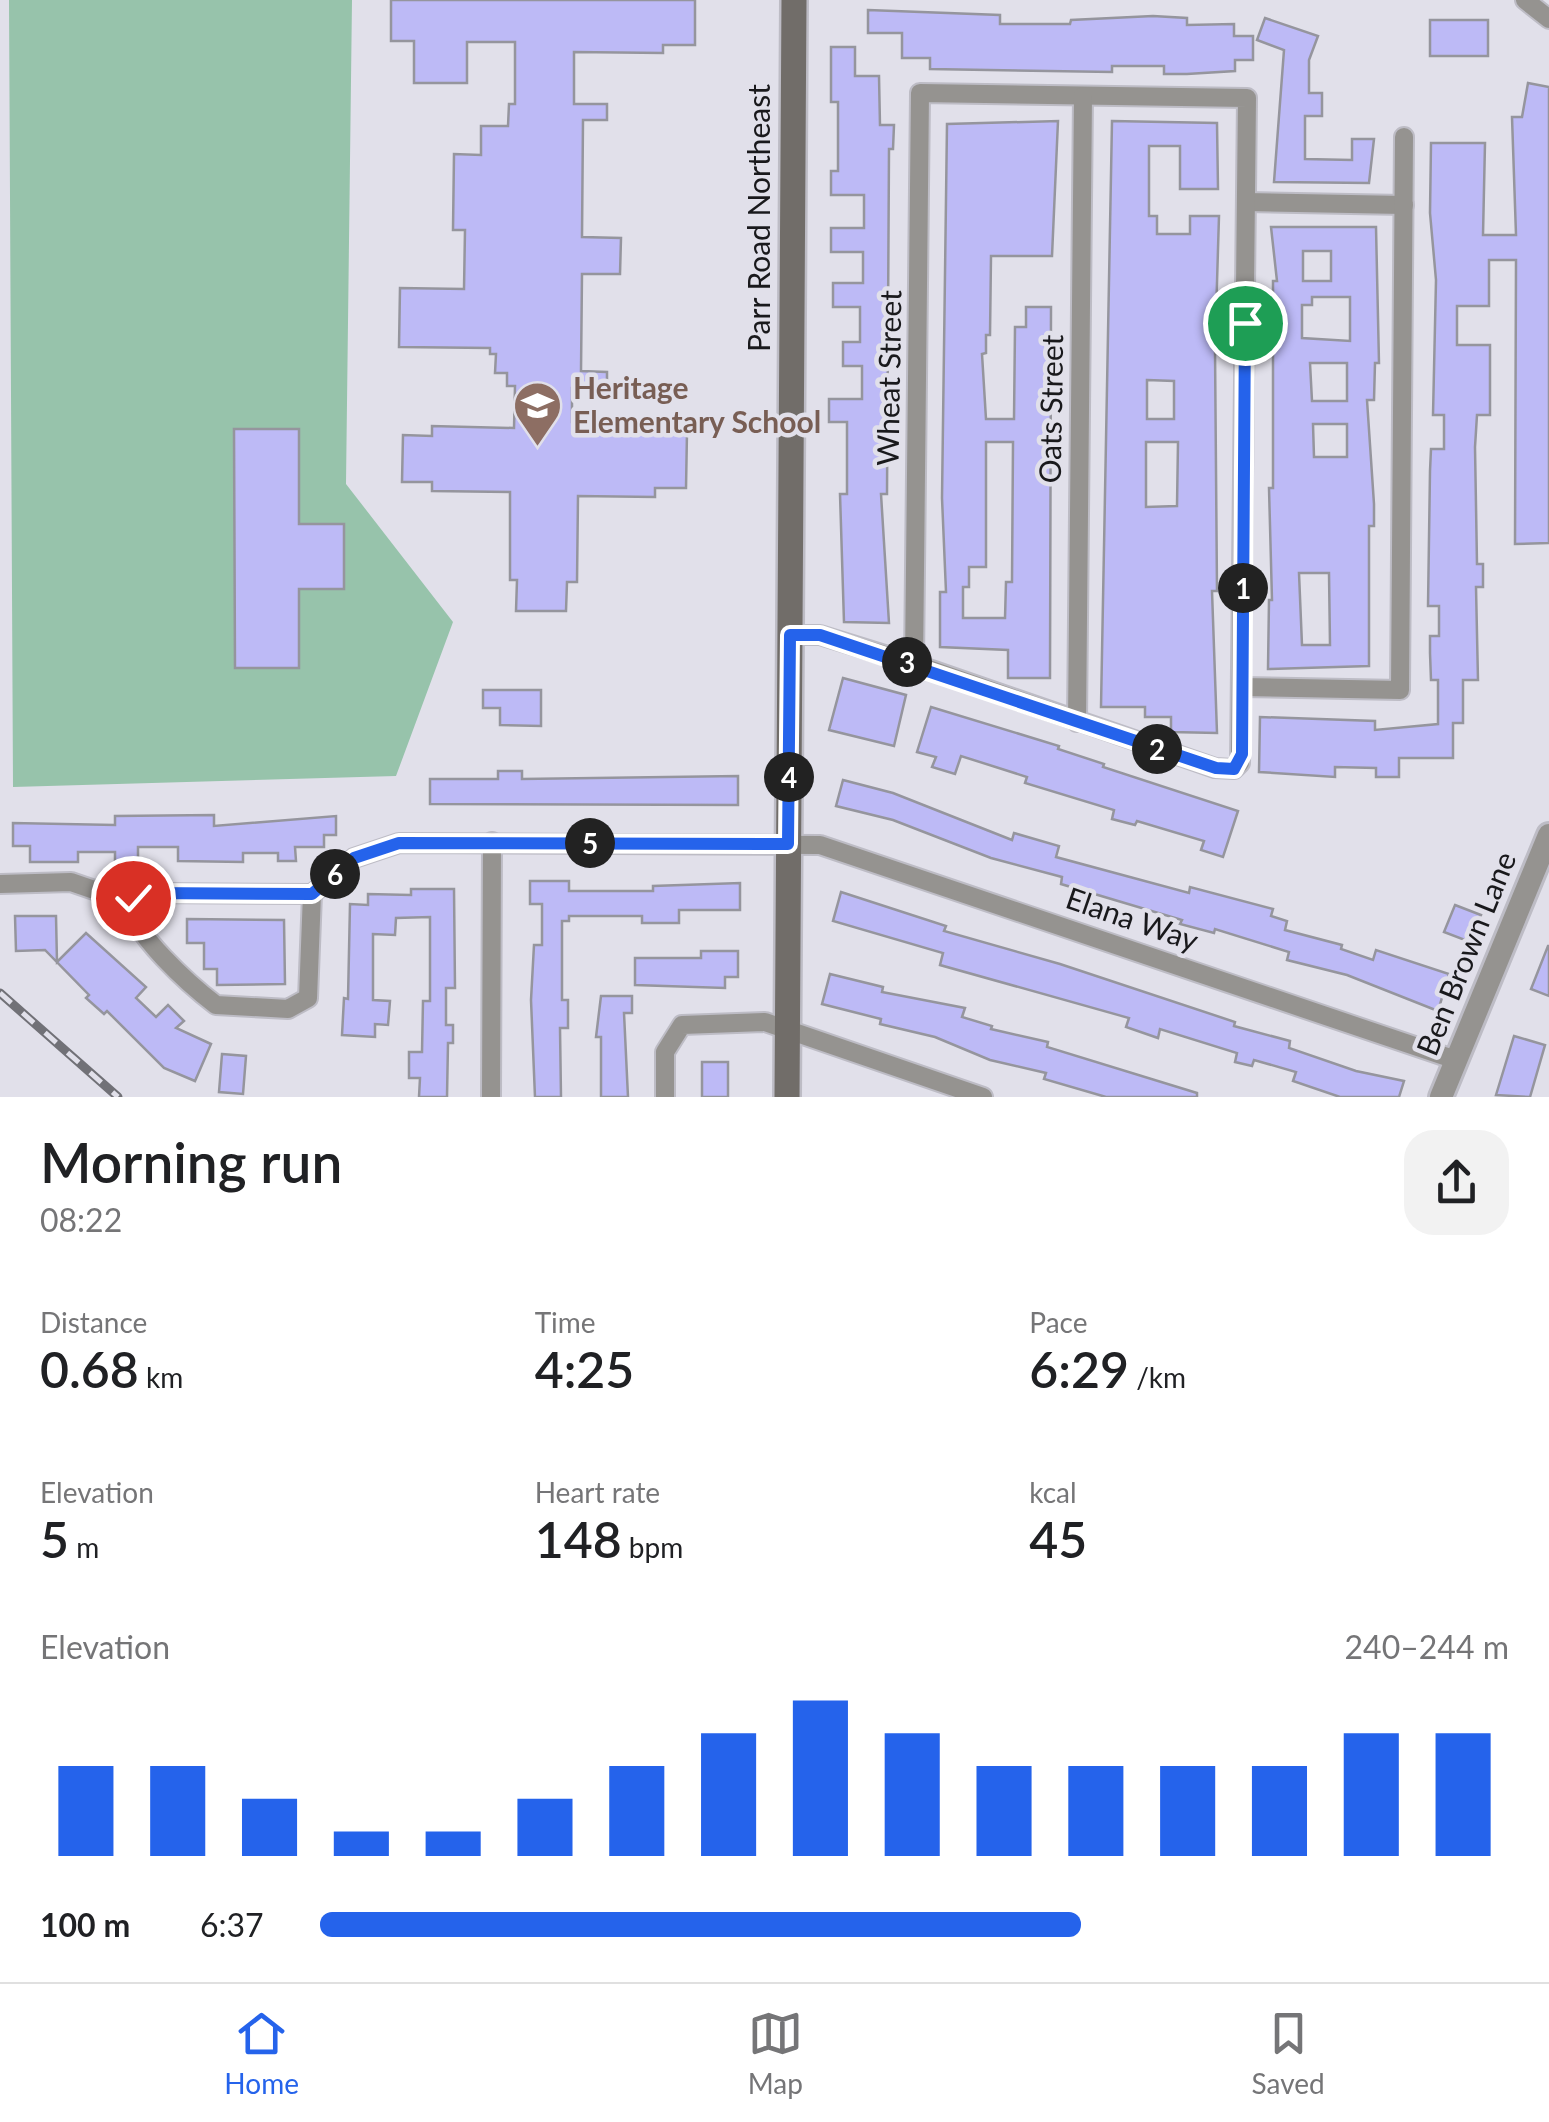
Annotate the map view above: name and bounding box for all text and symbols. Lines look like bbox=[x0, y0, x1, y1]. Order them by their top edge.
street label: Parr Road Northeast bbox=[740, 84, 776, 352]
pin bbox=[1203, 281, 1288, 366]
street label: Wheat Street bbox=[868, 290, 908, 466]
icon: arrive bbox=[1218, 296, 1273, 351]
street label: Oats Street bbox=[1031, 334, 1069, 484]
place label: Heritage Elementary School bbox=[573, 369, 821, 439]
school or university icon: Heritage Elementary School bbox=[512, 380, 564, 448]
pin: 1 bbox=[1218, 563, 1268, 613]
text: 1 bbox=[1235, 571, 1251, 605]
pin: 3 bbox=[882, 637, 932, 687]
text: 3 bbox=[899, 645, 915, 679]
pin: 2 bbox=[1132, 724, 1182, 774]
text: 2 bbox=[1149, 732, 1165, 766]
pin: 4 bbox=[764, 752, 814, 802]
text: 4 bbox=[781, 760, 797, 794]
pin: 5 bbox=[565, 818, 615, 868]
text: 5 bbox=[582, 826, 598, 860]
street label: Ben Brown Lane bbox=[1408, 846, 1522, 1060]
pin: 6 bbox=[310, 849, 360, 899]
pin bbox=[91, 856, 176, 941]
text: 6 bbox=[327, 857, 343, 891]
icon: check bbox=[106, 871, 161, 926]
street label: Elana Way bbox=[1062, 879, 1204, 958]
text: Morning run bbox=[40, 1129, 342, 1195]
button: share bbox=[1404, 1130, 1509, 1235]
text: 08:22 bbox=[40, 1200, 122, 1239]
text: Distance bbox=[40, 1305, 147, 1339]
text: Time bbox=[535, 1305, 596, 1339]
text: Pace bbox=[1029, 1305, 1088, 1339]
text: 0.68 bbox=[40, 1339, 139, 1399]
text: 4:25 bbox=[535, 1339, 634, 1399]
text: 6:29 bbox=[1029, 1339, 1129, 1399]
text: km bbox=[139, 1360, 183, 1394]
text: /km bbox=[1129, 1360, 1186, 1394]
text: Elevation bbox=[40, 1475, 154, 1509]
text: Heart rate bbox=[535, 1475, 660, 1509]
text: kcal bbox=[1029, 1475, 1077, 1509]
text: 5 bbox=[40, 1509, 69, 1569]
text: 148 bbox=[535, 1509, 622, 1569]
text: 45 bbox=[1029, 1509, 1087, 1569]
text: m bbox=[69, 1530, 99, 1564]
text: bpm bbox=[622, 1530, 683, 1564]
text: Elevation bbox=[40, 1627, 170, 1666]
text: 240–244 m bbox=[1345, 1627, 1509, 1666]
text: 100 m bbox=[40, 1905, 130, 1944]
text: 6:37 bbox=[200, 1905, 264, 1944]
tab: Home bbox=[224, 2006, 299, 2100]
tab: Map bbox=[748, 2006, 803, 2100]
tab: Saved bbox=[1252, 2006, 1325, 2100]

